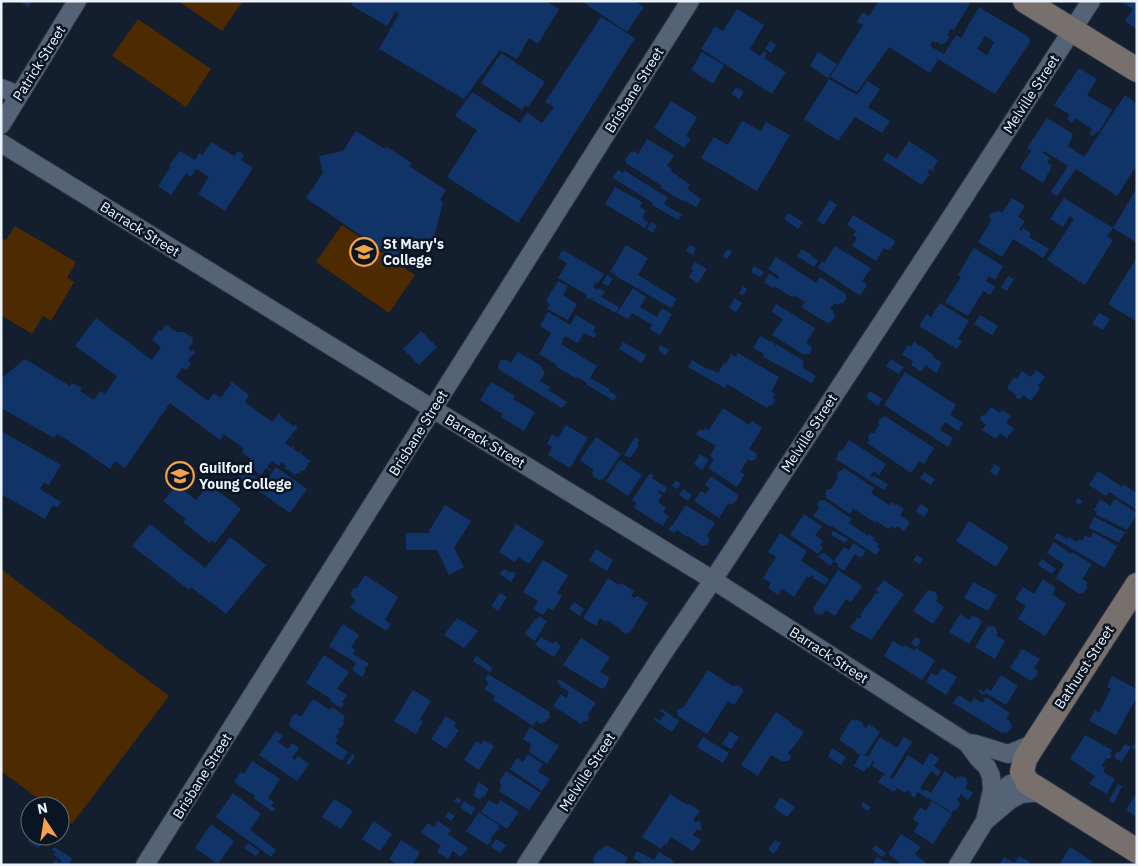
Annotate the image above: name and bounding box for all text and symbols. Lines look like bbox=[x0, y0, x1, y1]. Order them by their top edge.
street label: Patrick Street bbox=[9, 22, 69, 104]
street label: Brisbane Street bbox=[601, 44, 668, 136]
street label: Melville Street bbox=[999, 51, 1063, 137]
street label: Barrack Street bbox=[97, 197, 183, 261]
place label: St Mary's College bbox=[383, 235, 444, 269]
school or university icon: St Mary's College bbox=[349, 237, 379, 267]
street label: Brisbane Street bbox=[385, 387, 452, 479]
street label: Melville Street bbox=[777, 390, 841, 476]
street label: Barrack Street bbox=[442, 410, 528, 472]
place label: Guilford Young College bbox=[199, 459, 292, 493]
school or university icon: Guilford Young College bbox=[165, 461, 195, 491]
street label: Bathurst Street bbox=[1050, 622, 1118, 712]
street label: Barrack Street bbox=[786, 623, 872, 687]
street label: Melville Street bbox=[555, 729, 619, 815]
street label: Brisbane Street bbox=[169, 730, 236, 822]
north arrow bbox=[20, 796, 70, 846]
text: N bbox=[35, 798, 49, 818]

